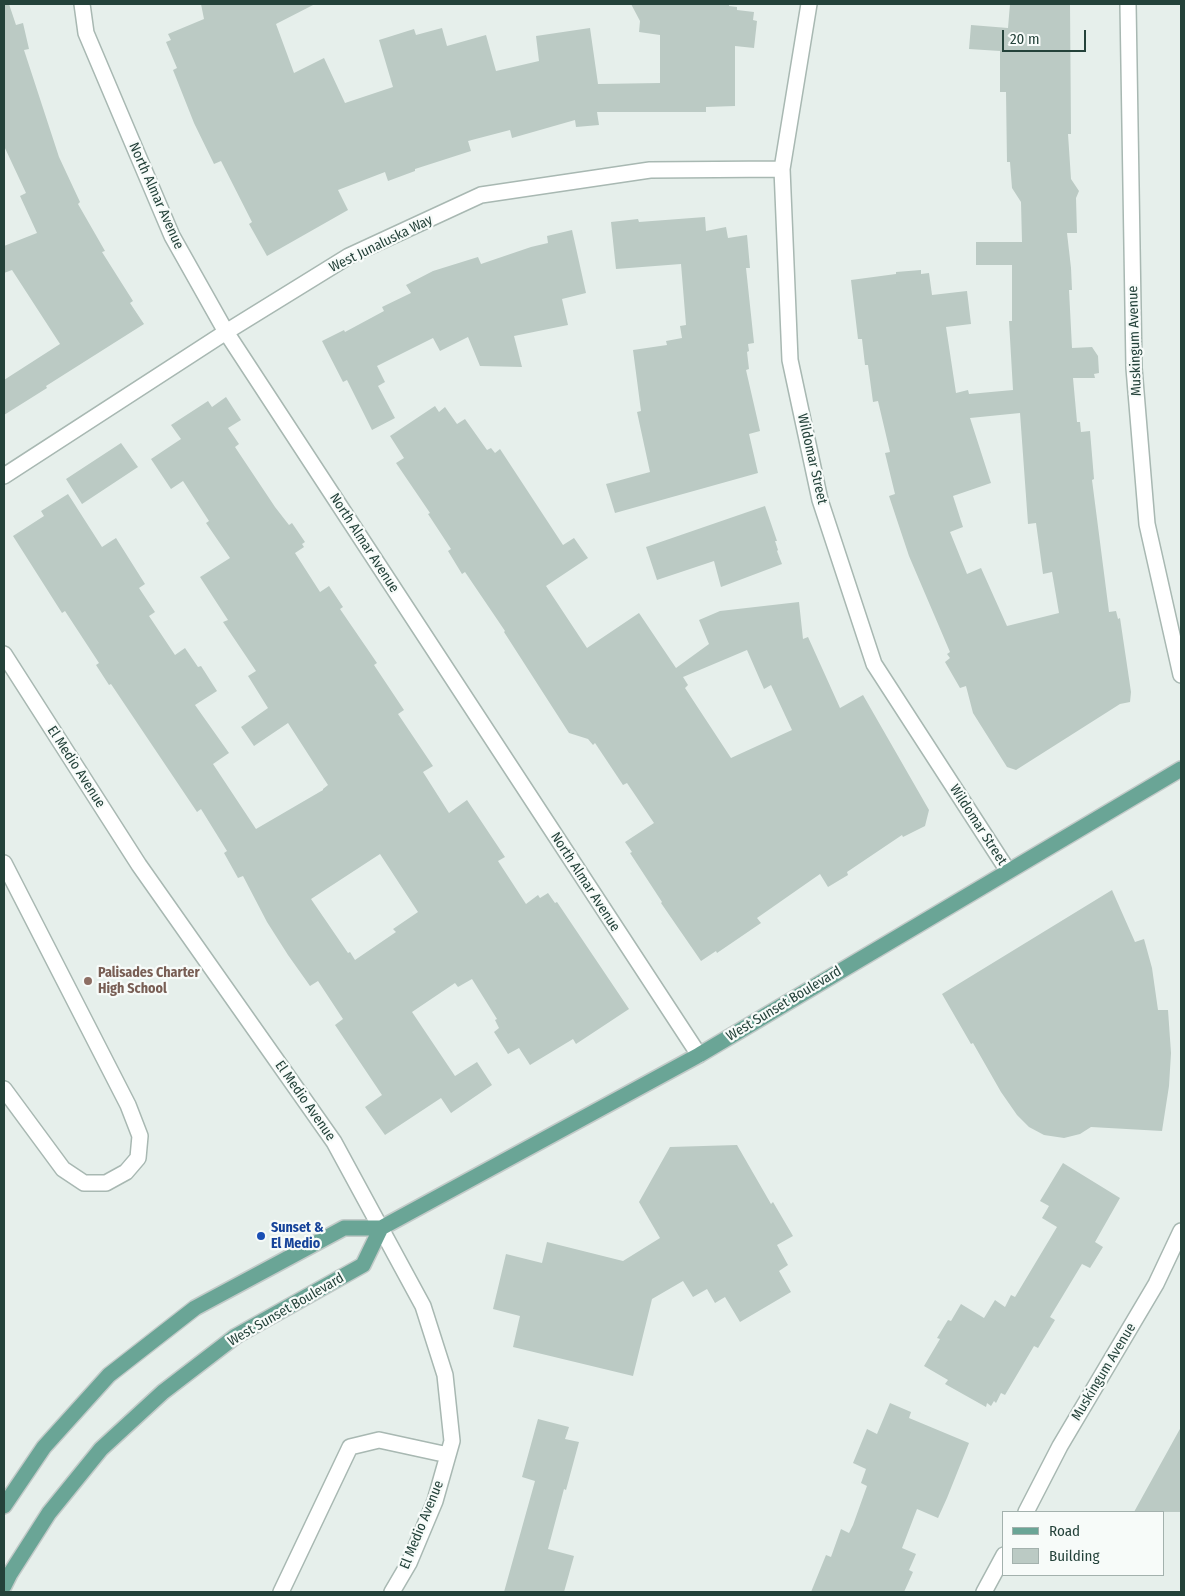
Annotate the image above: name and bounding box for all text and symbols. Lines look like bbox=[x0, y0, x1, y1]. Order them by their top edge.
scale bar bbox=[1005, 20, 1089, 52]
text: 20 m bbox=[1010, 30, 1040, 48]
street label: North Almar Avenue bbox=[125, 140, 187, 252]
street label: West Junaluska Way bbox=[327, 212, 435, 276]
street label: Muskingum Avenue bbox=[1125, 285, 1145, 397]
street label: Wildomar Street bbox=[793, 412, 831, 506]
street label: North Almar Avenue bbox=[326, 490, 402, 596]
street label: El Medio Avenue bbox=[43, 723, 109, 811]
street label: Wildomar Street bbox=[946, 782, 1010, 868]
street label: North Almar Avenue bbox=[547, 829, 623, 935]
street label: West Sunset Boulevard bbox=[723, 963, 845, 1045]
place label: Palisades Charter High School bbox=[98, 965, 200, 998]
marker: Palisades Charter High School bbox=[82, 975, 94, 987]
street label: El Medio Avenue bbox=[271, 1058, 339, 1144]
place label: Sunset & El Medio bbox=[271, 1220, 324, 1252]
marker: Sunset & El Medio bbox=[255, 1230, 267, 1242]
street label: West Sunset Boulevard bbox=[225, 1270, 347, 1350]
street label: Muskingum Avenue bbox=[1068, 1320, 1140, 1424]
street label: El Medio Avenue bbox=[397, 1478, 447, 1572]
legend bbox=[1002, 1511, 1165, 1576]
text: Road bbox=[1049, 1522, 1080, 1540]
text: Building bbox=[1049, 1547, 1100, 1565]

